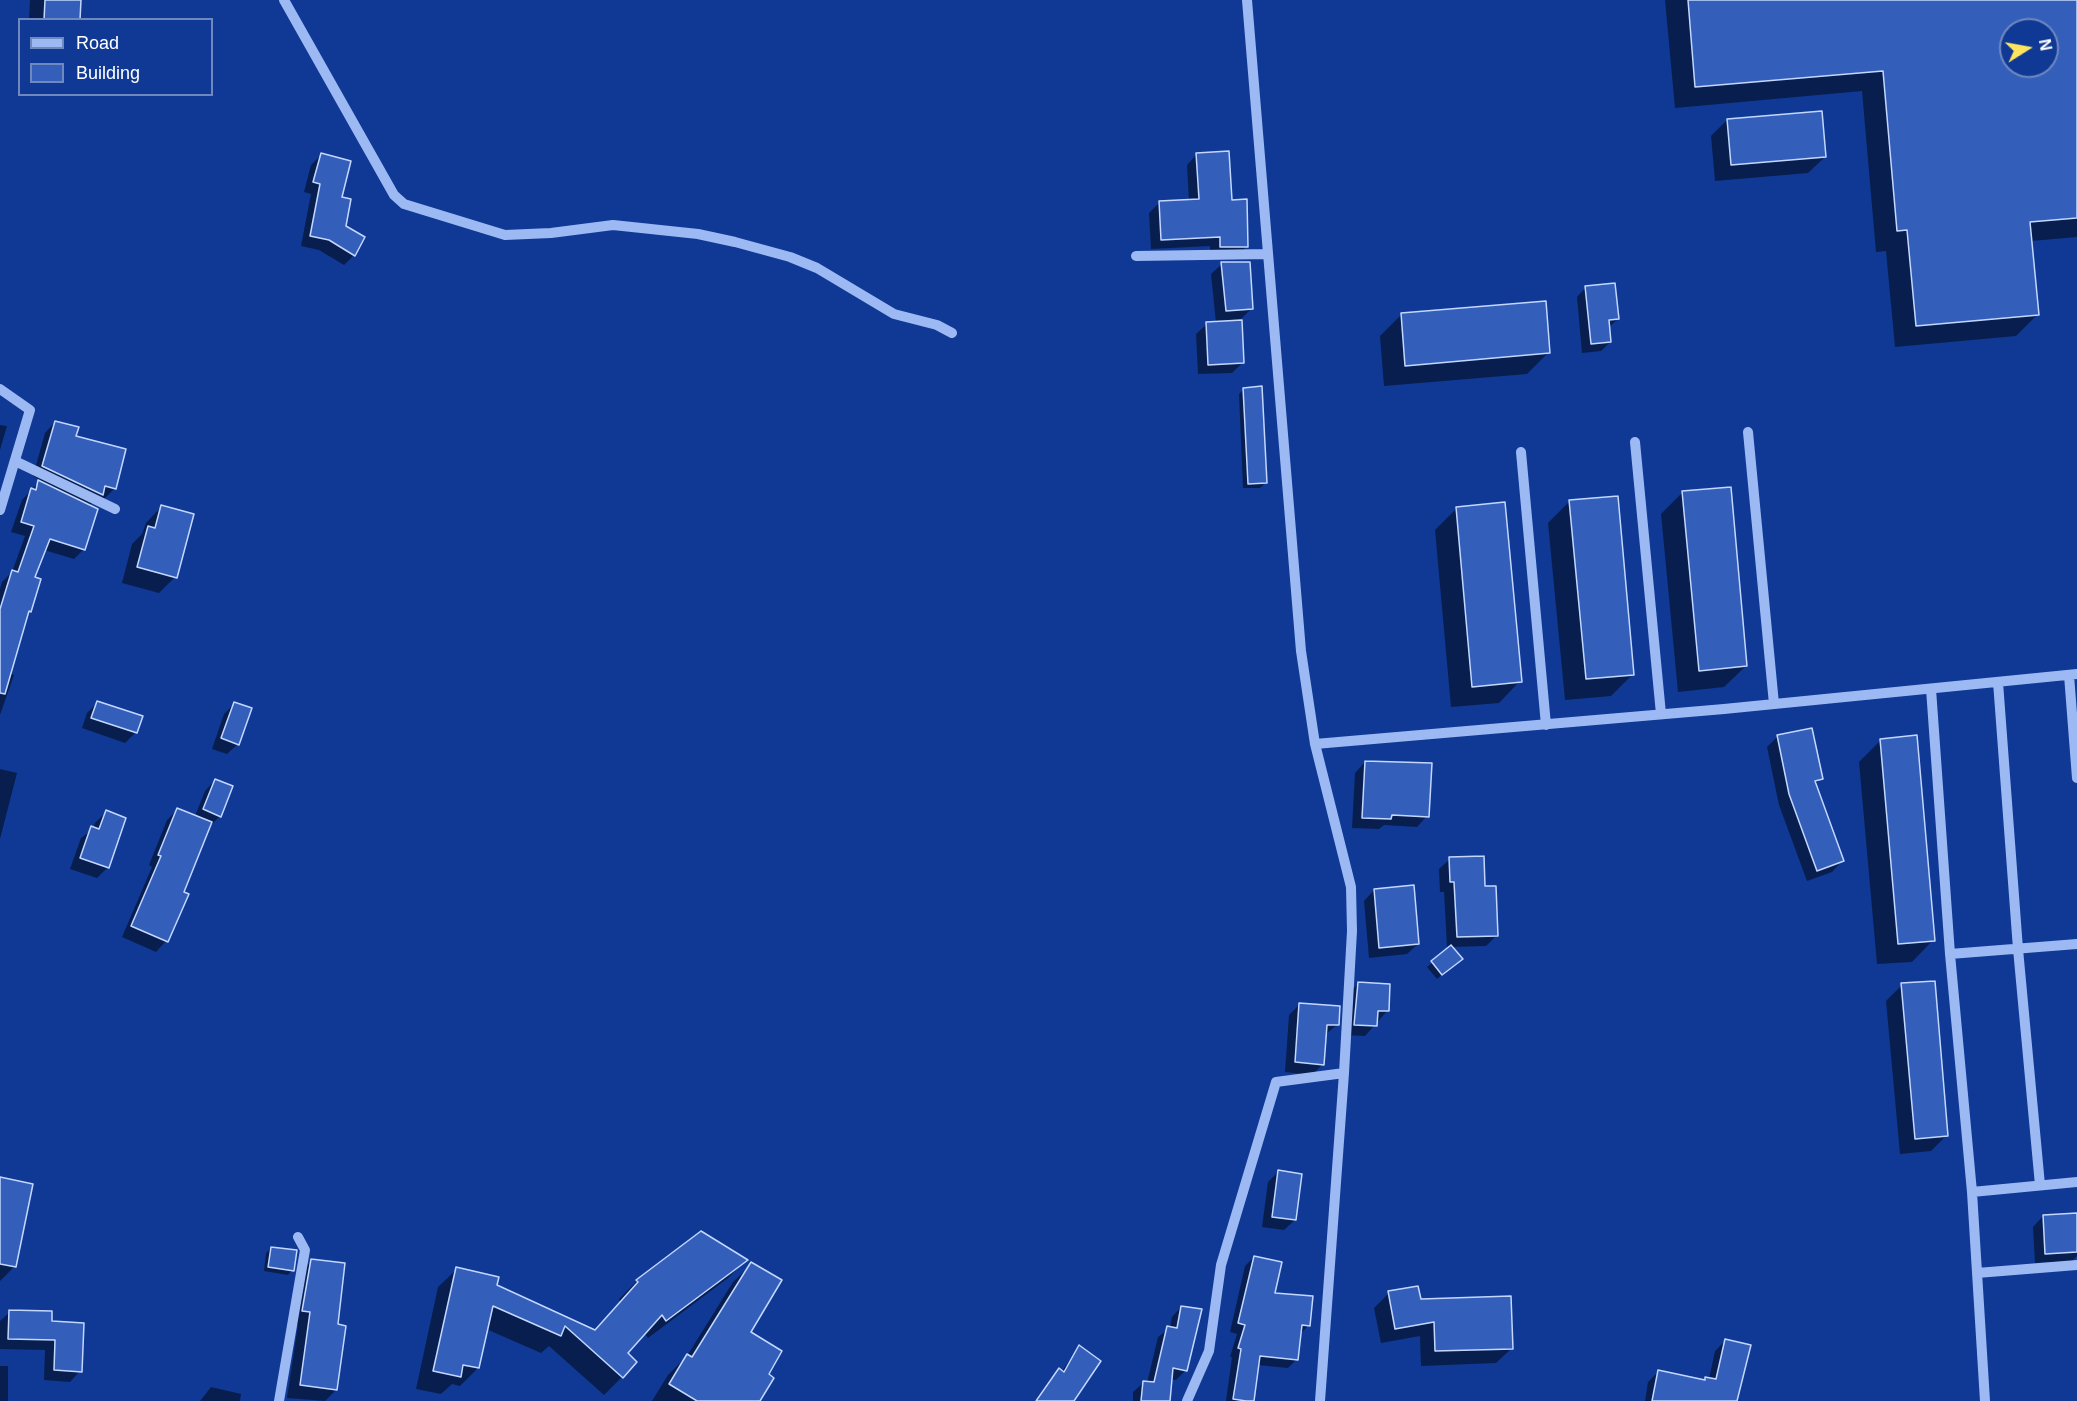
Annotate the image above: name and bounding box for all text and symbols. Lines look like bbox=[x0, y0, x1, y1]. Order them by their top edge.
legend bbox=[18, 18, 213, 96]
north arrow bbox=[1999, 18, 2059, 78]
text: Road bbox=[76, 33, 119, 53]
text: N bbox=[2036, 38, 2055, 52]
text: Building bbox=[76, 63, 140, 83]

